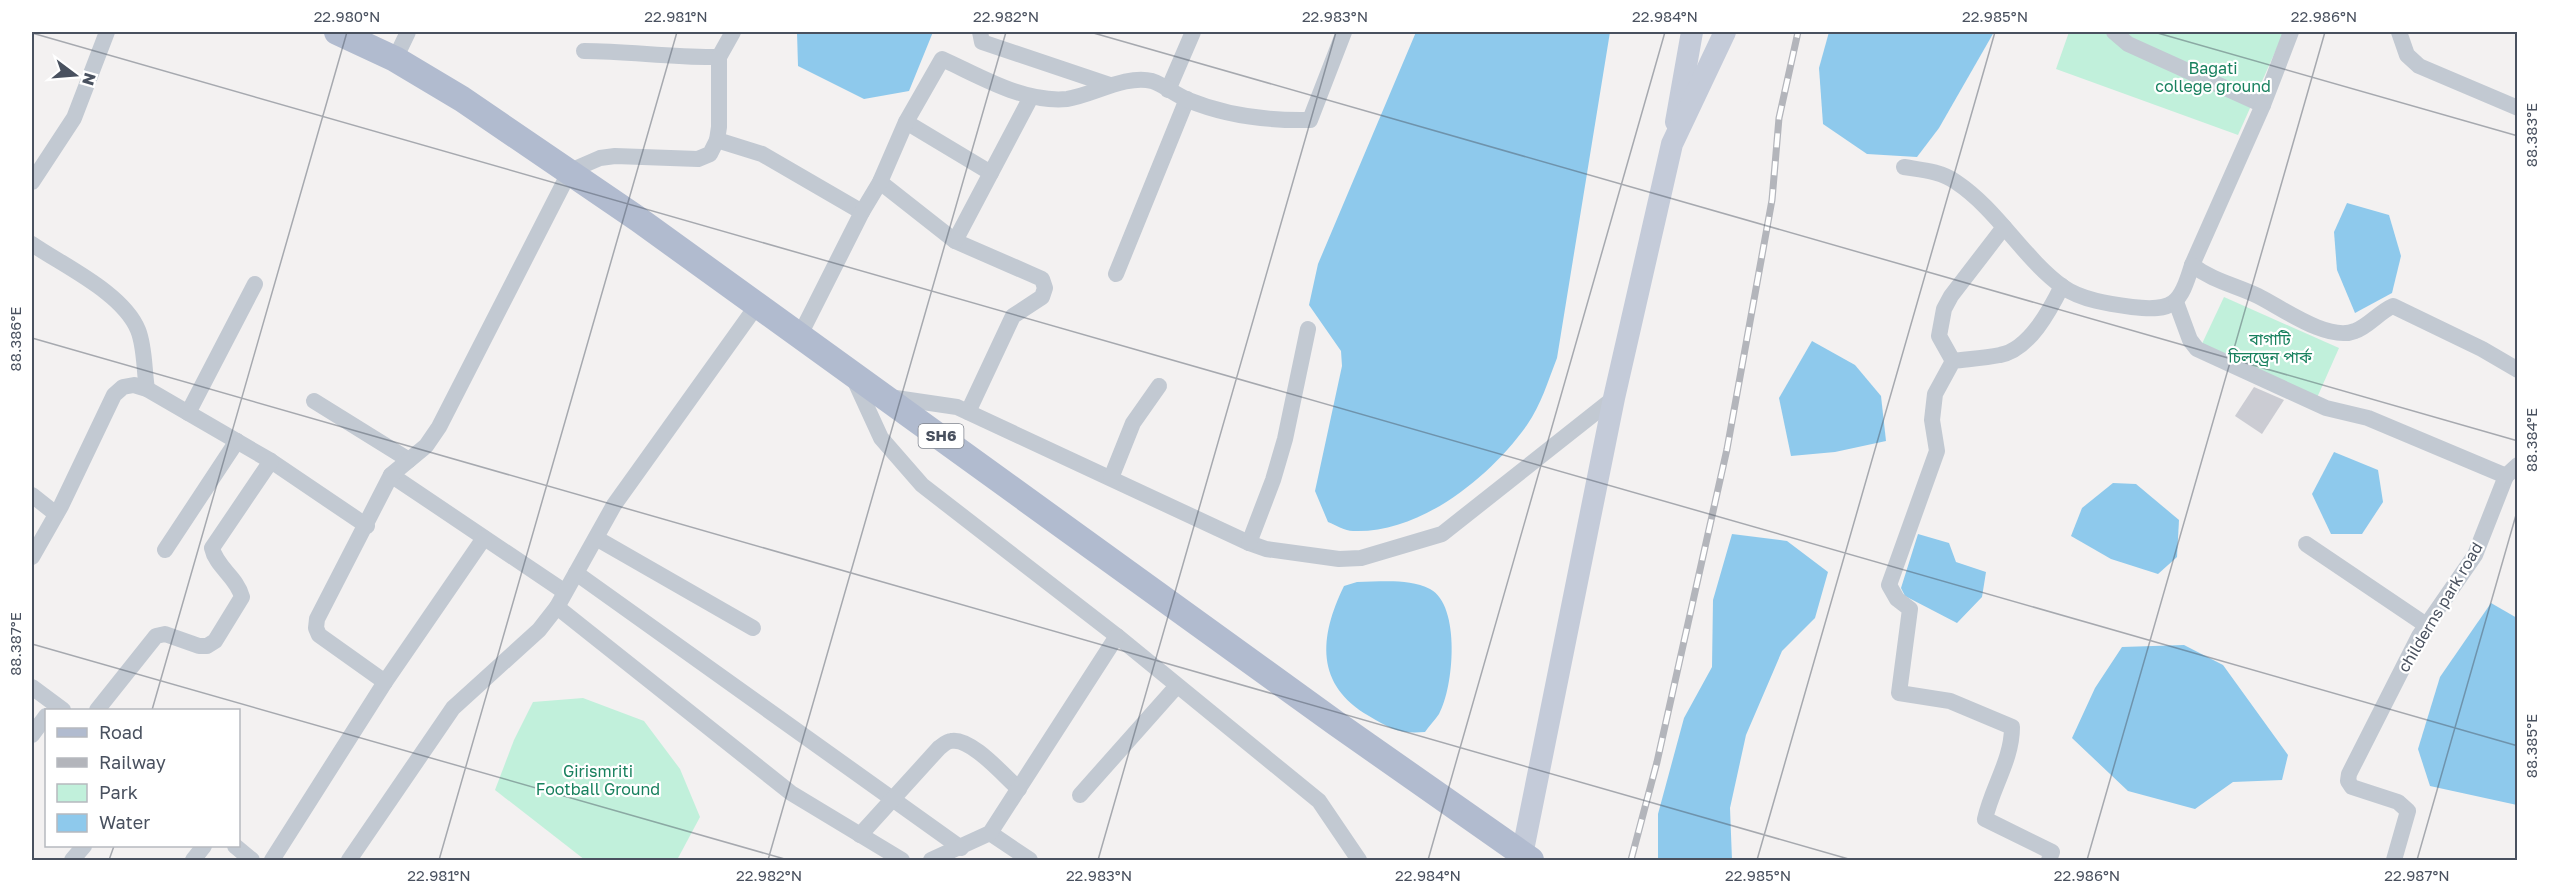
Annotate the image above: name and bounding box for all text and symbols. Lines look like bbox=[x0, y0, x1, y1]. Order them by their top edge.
text: 22.980°N bbox=[314, 7, 380, 25]
text: 22.981°N bbox=[644, 7, 708, 25]
text: 22.982°N bbox=[973, 7, 1039, 25]
text: 22.983°N bbox=[1302, 7, 1368, 25]
text: 22.984°N bbox=[1632, 7, 1698, 25]
text: 22.985°N bbox=[1962, 7, 2028, 25]
text: 22.986°N bbox=[2291, 7, 2357, 25]
north arrow bbox=[45, 45, 105, 105]
park label: Bagati college ground bbox=[2155, 58, 2271, 96]
text: N bbox=[78, 71, 101, 88]
text: 88.383°E bbox=[2522, 103, 2540, 167]
text: 88.386°E bbox=[6, 307, 24, 371]
park label: বাগাটি চিলড্রেন পার্ক bbox=[2227, 329, 2313, 367]
text: 88.384°E bbox=[2522, 408, 2540, 472]
road number: SH6 bbox=[918, 424, 964, 448]
street label: childerns park road bbox=[2393, 538, 2487, 676]
text: 88.387°E bbox=[6, 612, 24, 676]
legend bbox=[45, 709, 240, 847]
text: 88.385°E bbox=[2522, 714, 2540, 778]
text: Road bbox=[99, 721, 143, 743]
text: Railway bbox=[99, 751, 166, 773]
park label: Girismriti Football Ground bbox=[536, 761, 660, 799]
text: Park bbox=[99, 781, 138, 803]
text: Water bbox=[99, 811, 150, 833]
text: 22.981°N bbox=[407, 866, 471, 884]
text: 22.982°N bbox=[736, 866, 802, 884]
text: 22.983°N bbox=[1066, 866, 1132, 884]
text: 22.984°N bbox=[1395, 866, 1461, 884]
text: 22.985°N bbox=[1725, 866, 1791, 884]
text: 22.986°N bbox=[2054, 866, 2120, 884]
text: 22.987°N bbox=[2384, 866, 2450, 884]

